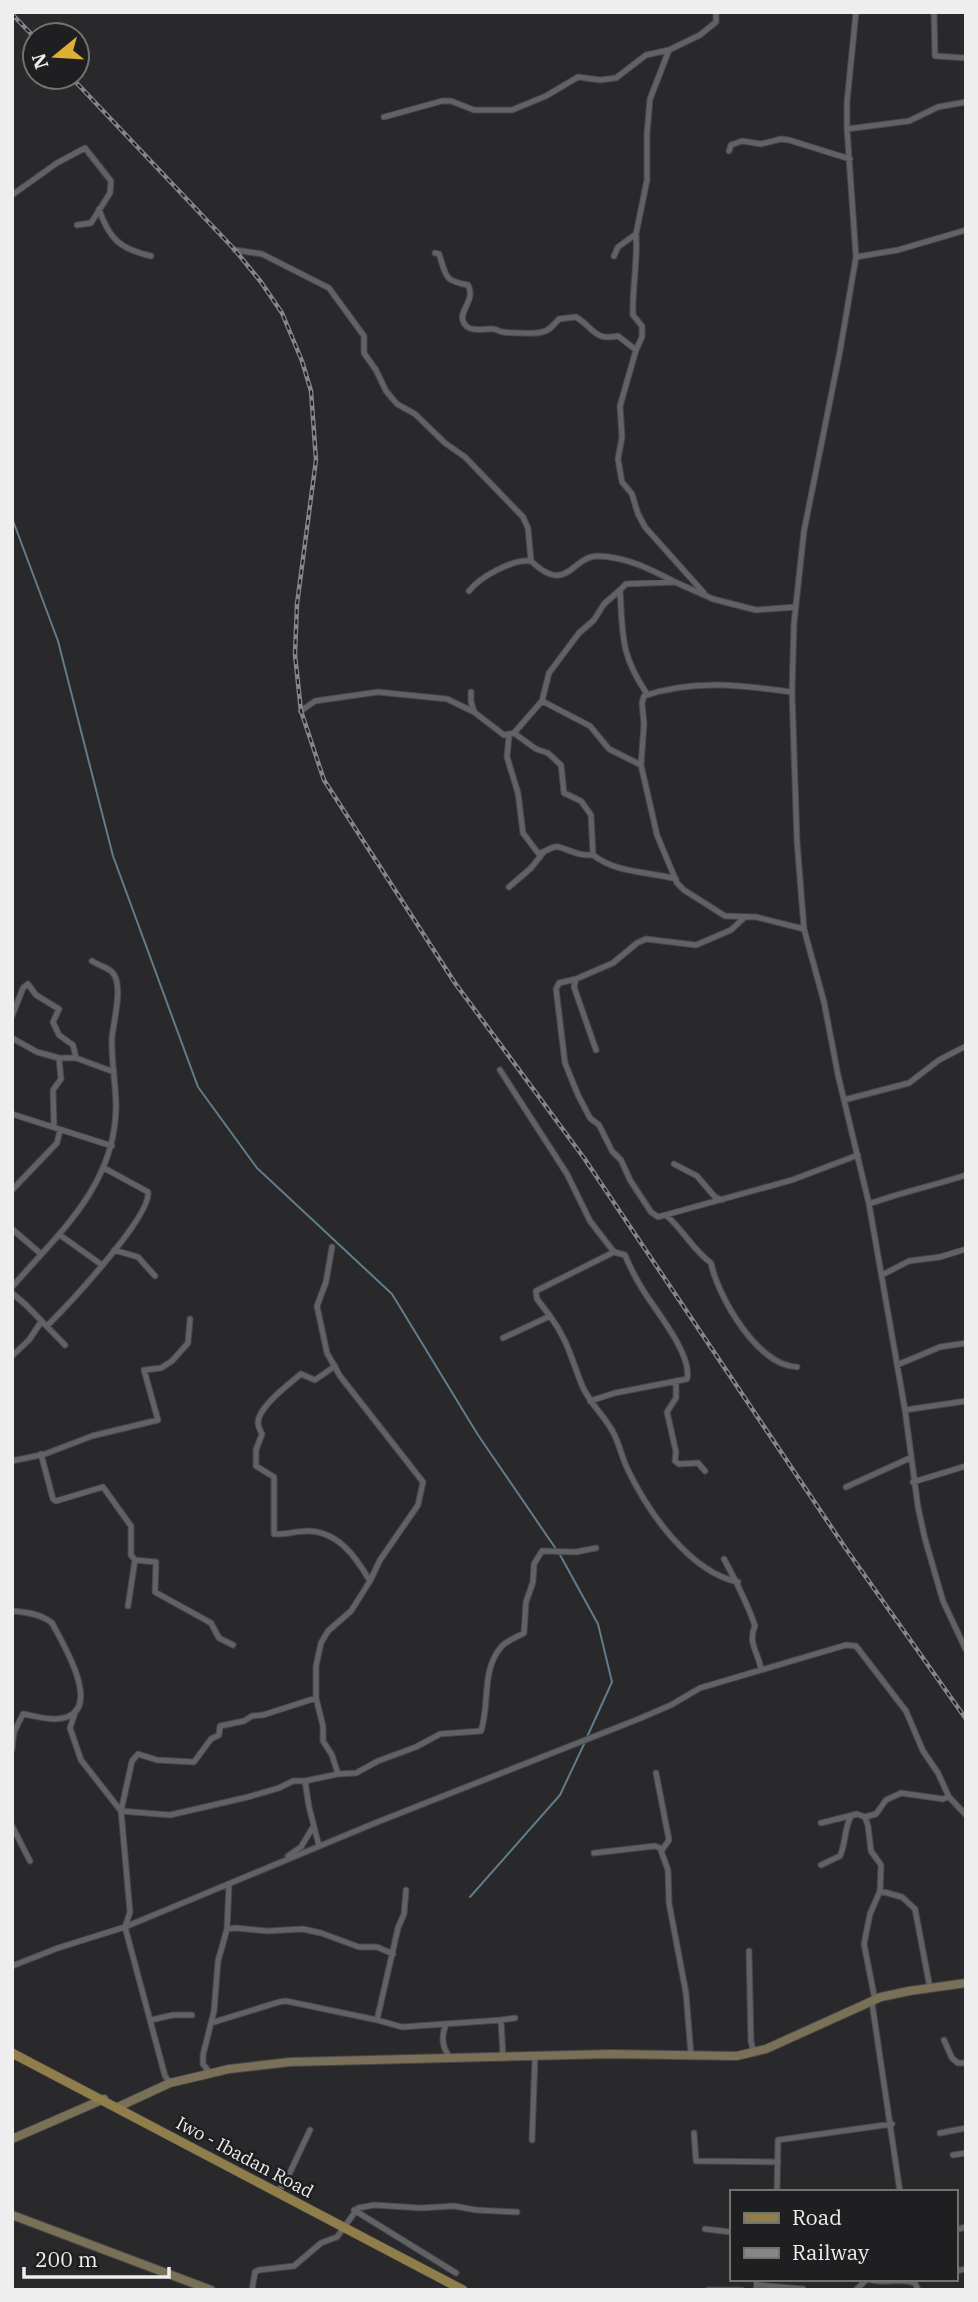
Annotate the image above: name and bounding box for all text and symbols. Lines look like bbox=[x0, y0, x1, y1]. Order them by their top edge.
north arrow bbox=[21, 21, 91, 91]
text: N bbox=[26, 50, 54, 72]
street label: Iwo - Ibadan Road bbox=[172, 2111, 318, 2203]
legend bbox=[730, 2190, 957, 2281]
text: Road bbox=[792, 2203, 842, 2231]
scale bar bbox=[24, 2236, 170, 2280]
text: Railway bbox=[792, 2238, 870, 2266]
text: 200 m bbox=[35, 2245, 98, 2273]

